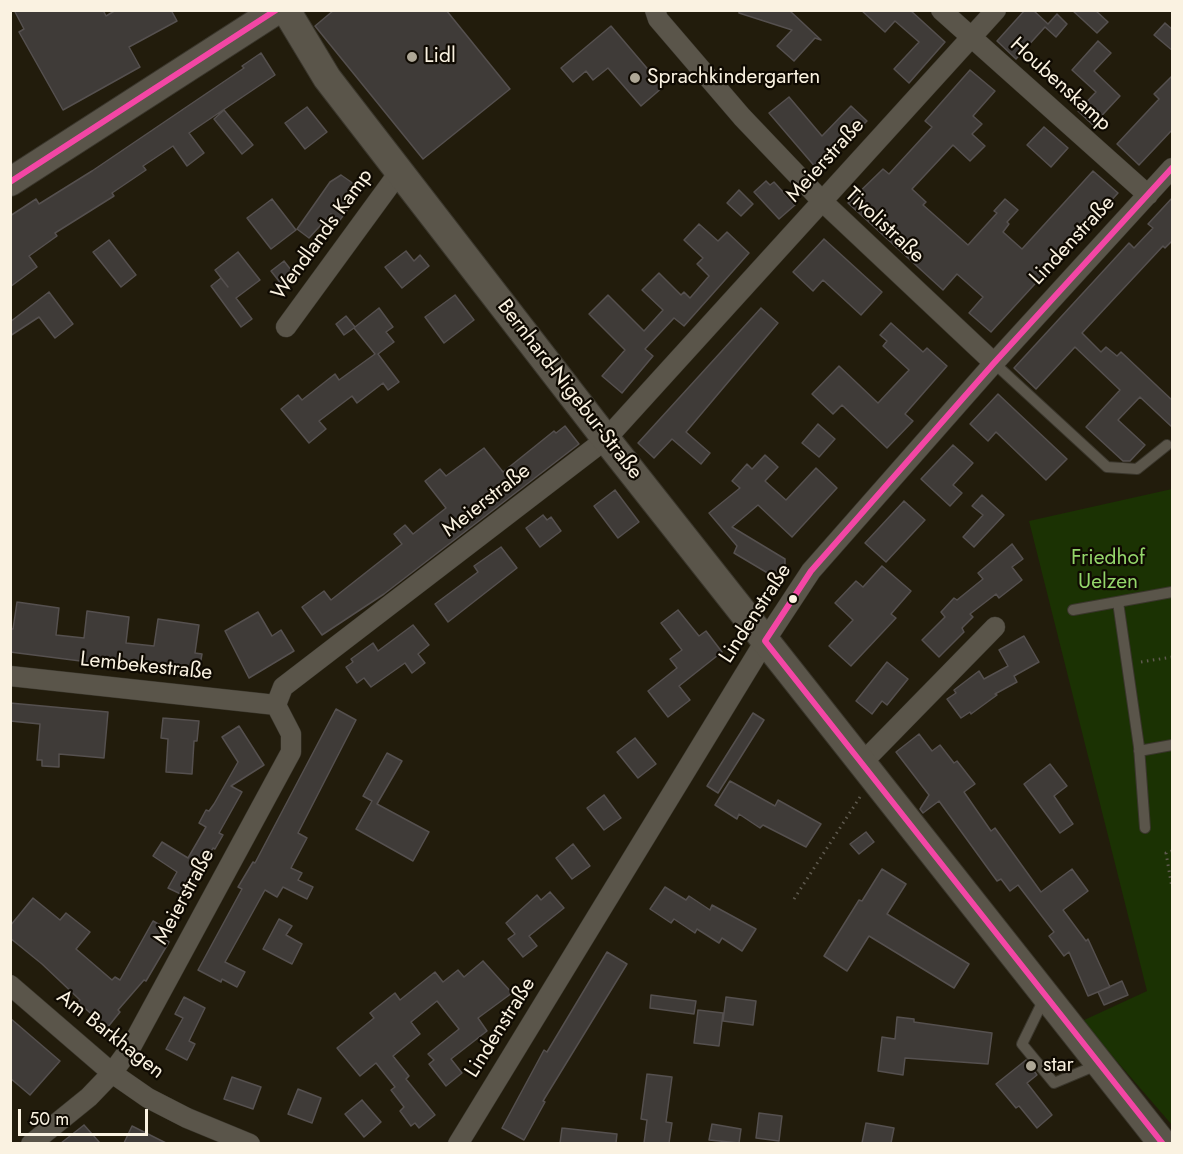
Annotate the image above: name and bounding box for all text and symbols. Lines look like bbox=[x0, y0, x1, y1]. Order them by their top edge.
street label: Houbenskamp bbox=[1004, 33, 1116, 137]
place label: Lidl bbox=[424, 44, 456, 70]
marker: Lidl bbox=[405, 50, 419, 64]
place label: Sprachkindergarten bbox=[647, 65, 820, 91]
marker: Sprachkindergarten bbox=[628, 71, 642, 85]
street label: Meierstraße bbox=[782, 114, 870, 208]
street label: Wendlands Kamp bbox=[267, 165, 379, 305]
street label: Tivolistraße bbox=[839, 183, 929, 269]
street label: Lindenstraße bbox=[1025, 191, 1121, 291]
street label: Bernhard-Nigebur-Straße bbox=[491, 295, 647, 485]
street label: Meierstraße bbox=[438, 459, 536, 543]
park label: Friedhof Uelzen bbox=[1071, 546, 1145, 596]
street label: Lindenstraße bbox=[715, 560, 797, 668]
unlabelled marker bbox=[787, 593, 799, 605]
street label: Lembekestraße bbox=[79, 648, 213, 686]
street label: Meierstraße bbox=[149, 845, 221, 949]
street label: Lindenstraße bbox=[460, 973, 542, 1083]
street label: Am Barkhagen bbox=[51, 985, 169, 1085]
place label: star bbox=[1043, 1053, 1074, 1079]
marker: star bbox=[1024, 1059, 1038, 1073]
scale bar bbox=[21, 1097, 152, 1135]
text: 50 m bbox=[29, 1106, 69, 1132]

